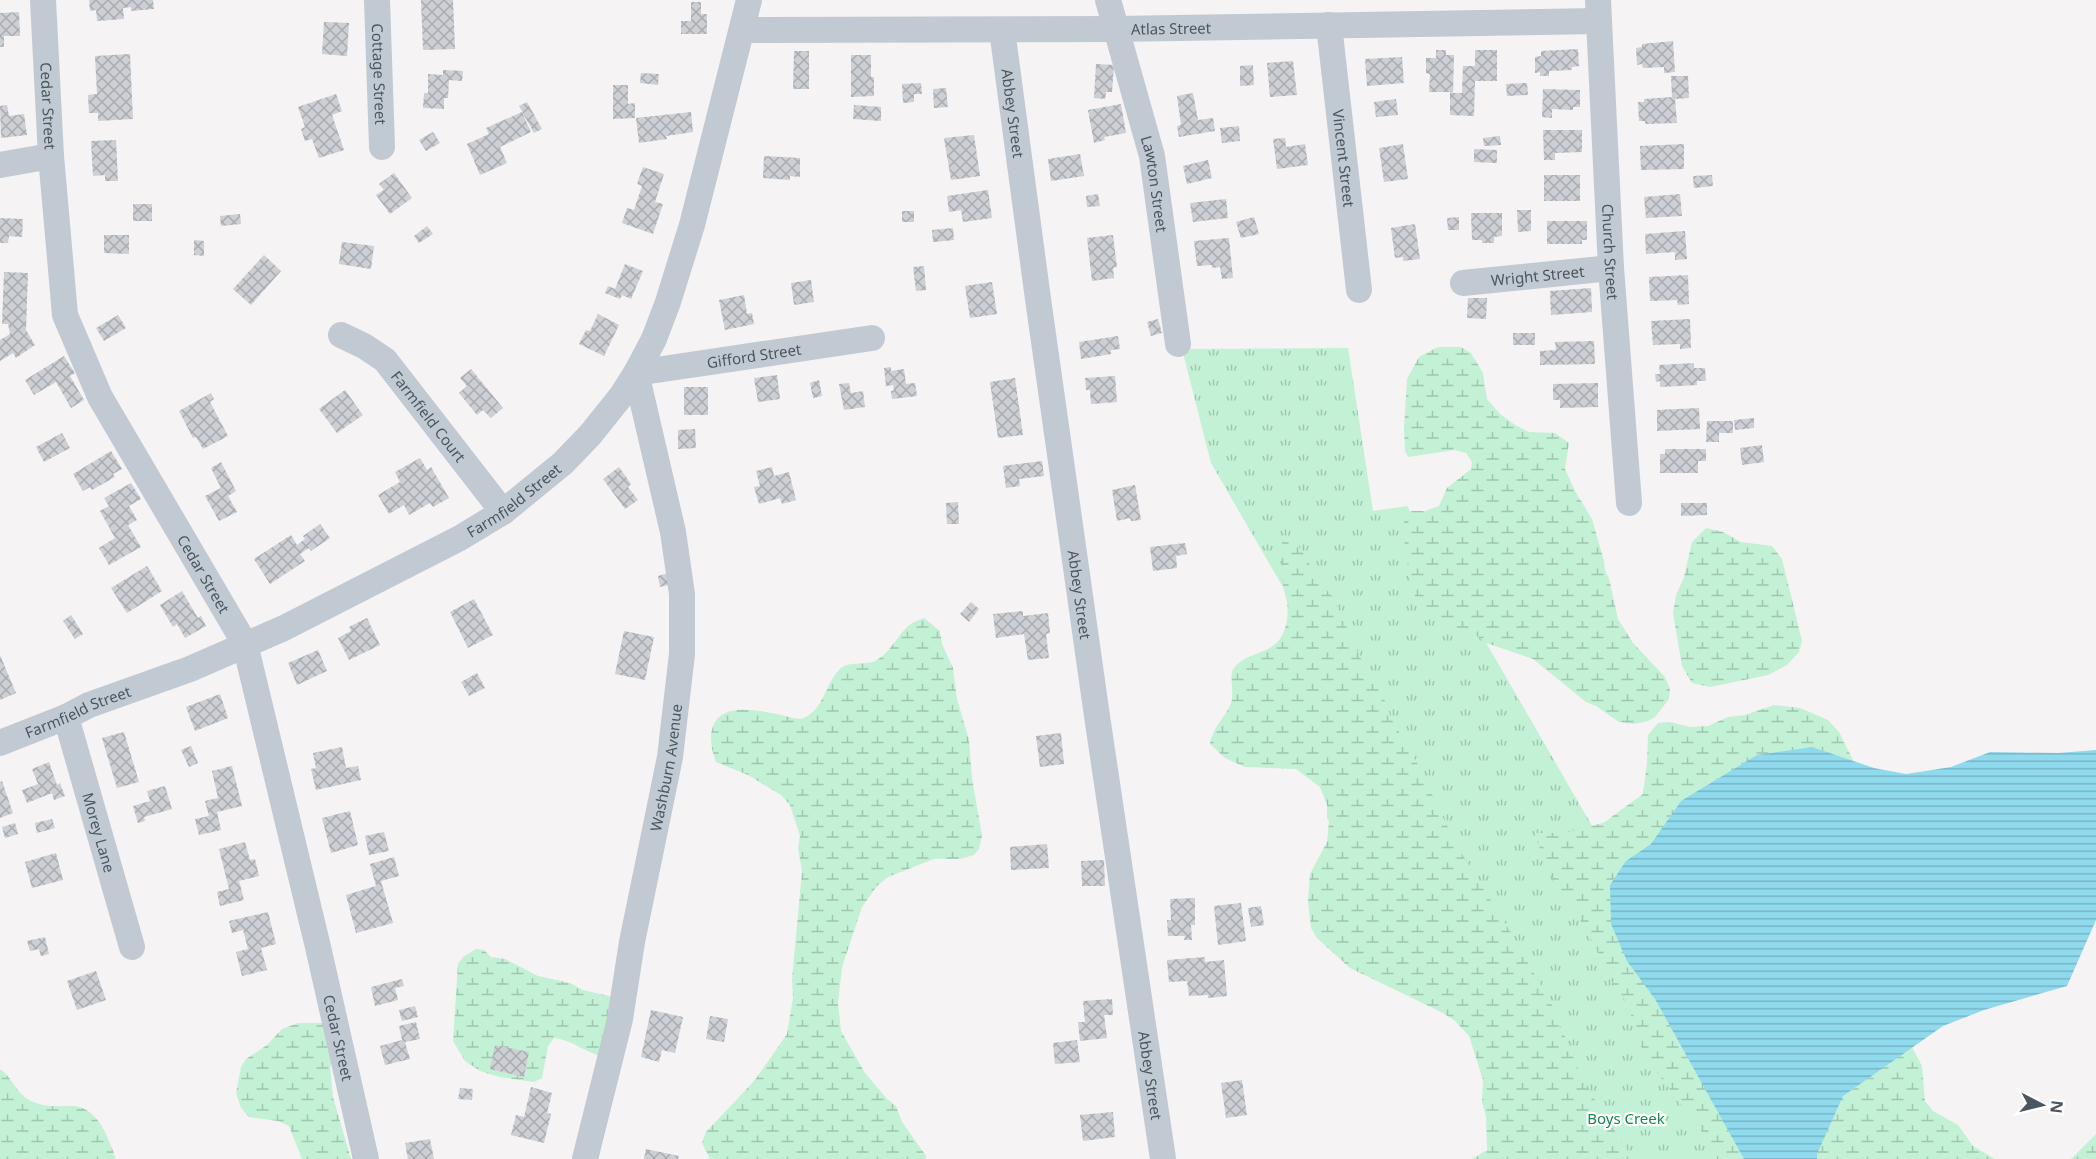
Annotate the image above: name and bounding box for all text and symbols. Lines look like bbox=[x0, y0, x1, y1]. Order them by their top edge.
street label: Atlas Street bbox=[1131, 17, 1212, 39]
street label: Cottage Street bbox=[368, 23, 391, 126]
street label: Cedar Street bbox=[36, 62, 61, 151]
street label: Abbey Street bbox=[997, 67, 1029, 160]
street label: Vincent Street bbox=[1329, 108, 1360, 209]
street label: Lawton Street bbox=[1137, 133, 1173, 234]
street label: Church Street bbox=[1598, 203, 1623, 301]
street label: Wright Street bbox=[1490, 261, 1586, 290]
street label: Gifford Street bbox=[705, 339, 803, 372]
street label: Farmfield Court bbox=[387, 367, 471, 467]
street label: Farmfield Street bbox=[463, 458, 565, 542]
street label: Cedar Street bbox=[173, 531, 235, 617]
street label: Abbey Street bbox=[1064, 549, 1096, 641]
street label: Farmfield Street bbox=[22, 681, 134, 742]
street label: Washburn Avenue bbox=[645, 703, 686, 833]
street label: Morey Lane bbox=[78, 790, 120, 875]
street label: Cedar Street bbox=[319, 993, 358, 1083]
street label: Abbey Street bbox=[1134, 1030, 1167, 1122]
north arrow bbox=[2012, 1075, 2072, 1135]
text: N bbox=[2045, 1099, 2069, 1115]
park label: Boys Creek bbox=[1587, 1108, 1665, 1128]

